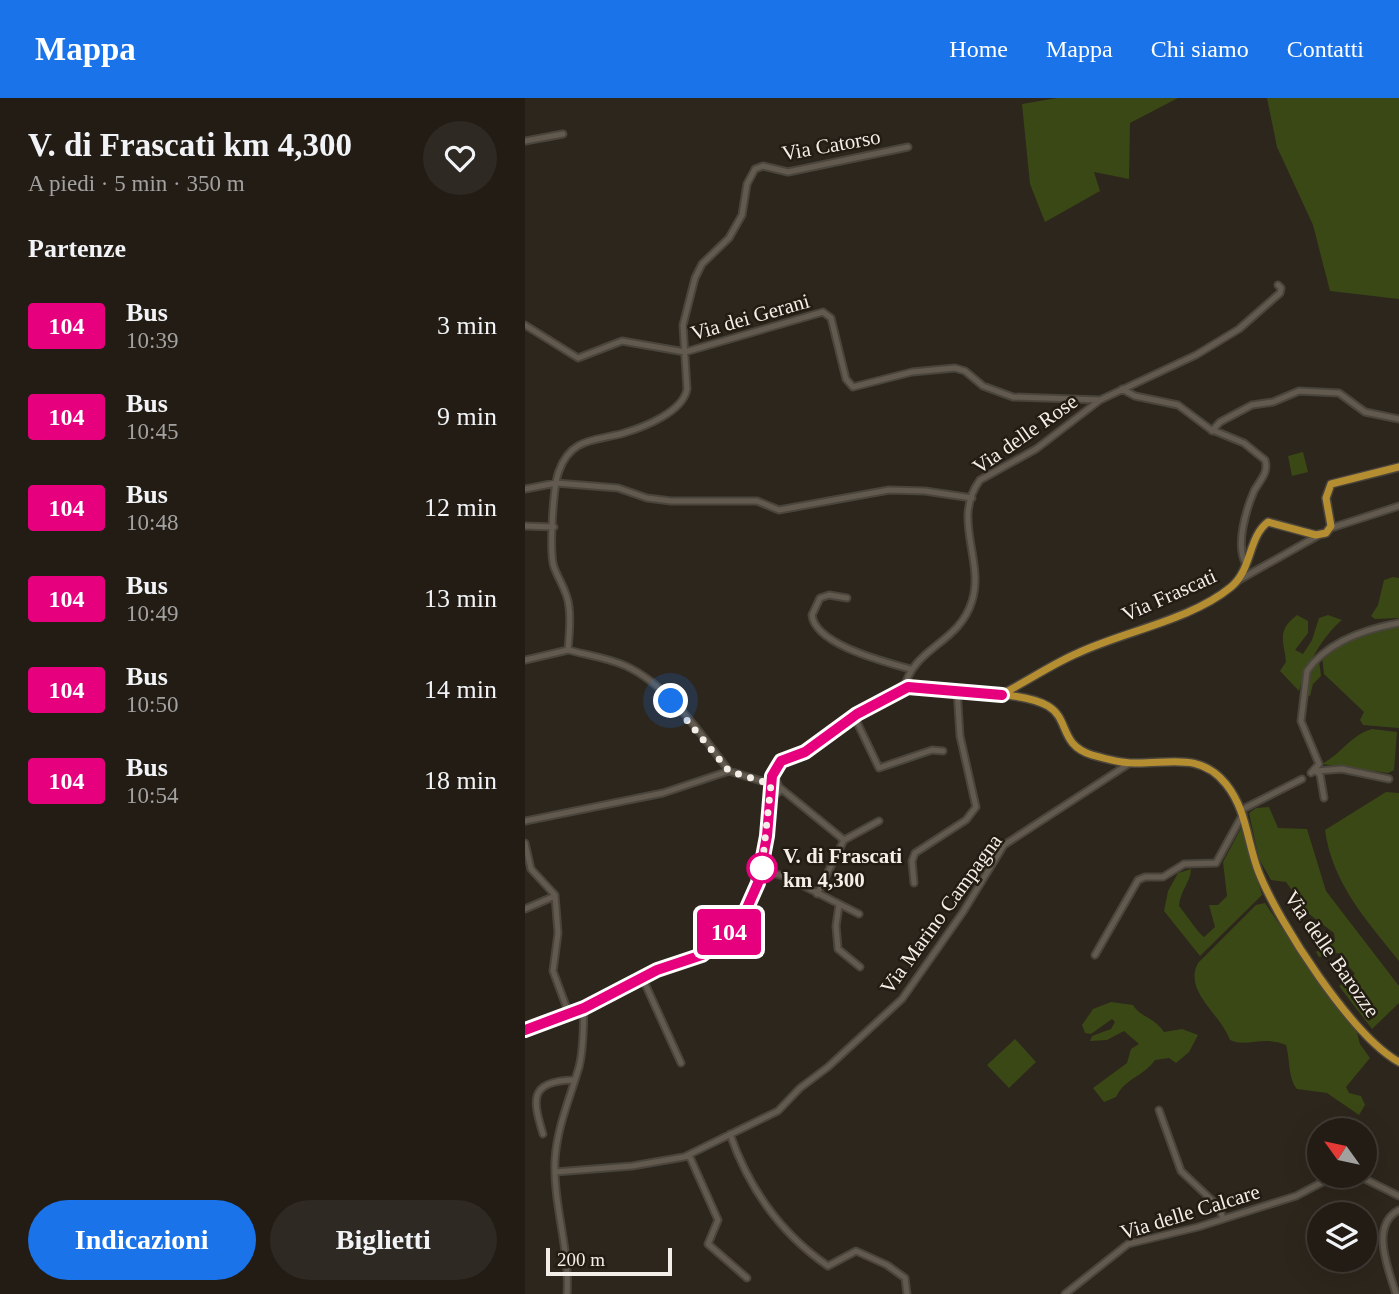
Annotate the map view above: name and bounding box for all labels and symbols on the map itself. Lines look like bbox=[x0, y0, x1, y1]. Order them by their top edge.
street label: Via Catorso bbox=[780, 125, 882, 165]
street label: Via dei Gerani bbox=[688, 289, 812, 345]
street label: Via delle Rose bbox=[968, 389, 1082, 479]
street label: Via Frascati bbox=[1118, 563, 1220, 626]
your location bbox=[653, 683, 688, 718]
street label: Via Marino Campagna bbox=[875, 829, 1007, 998]
place label: V. di Frascati km 4,300 bbox=[783, 844, 902, 892]
marker: V. di Frascati km 4,300 bbox=[747, 853, 777, 883]
street label: Via delle Barozze bbox=[1279, 886, 1385, 1022]
line badge: 104 bbox=[689, 909, 769, 955]
north arrow bbox=[1307, 1118, 1377, 1188]
street label: Via delle Calcare bbox=[1117, 1179, 1263, 1245]
scale bar bbox=[546, 1245, 672, 1277]

